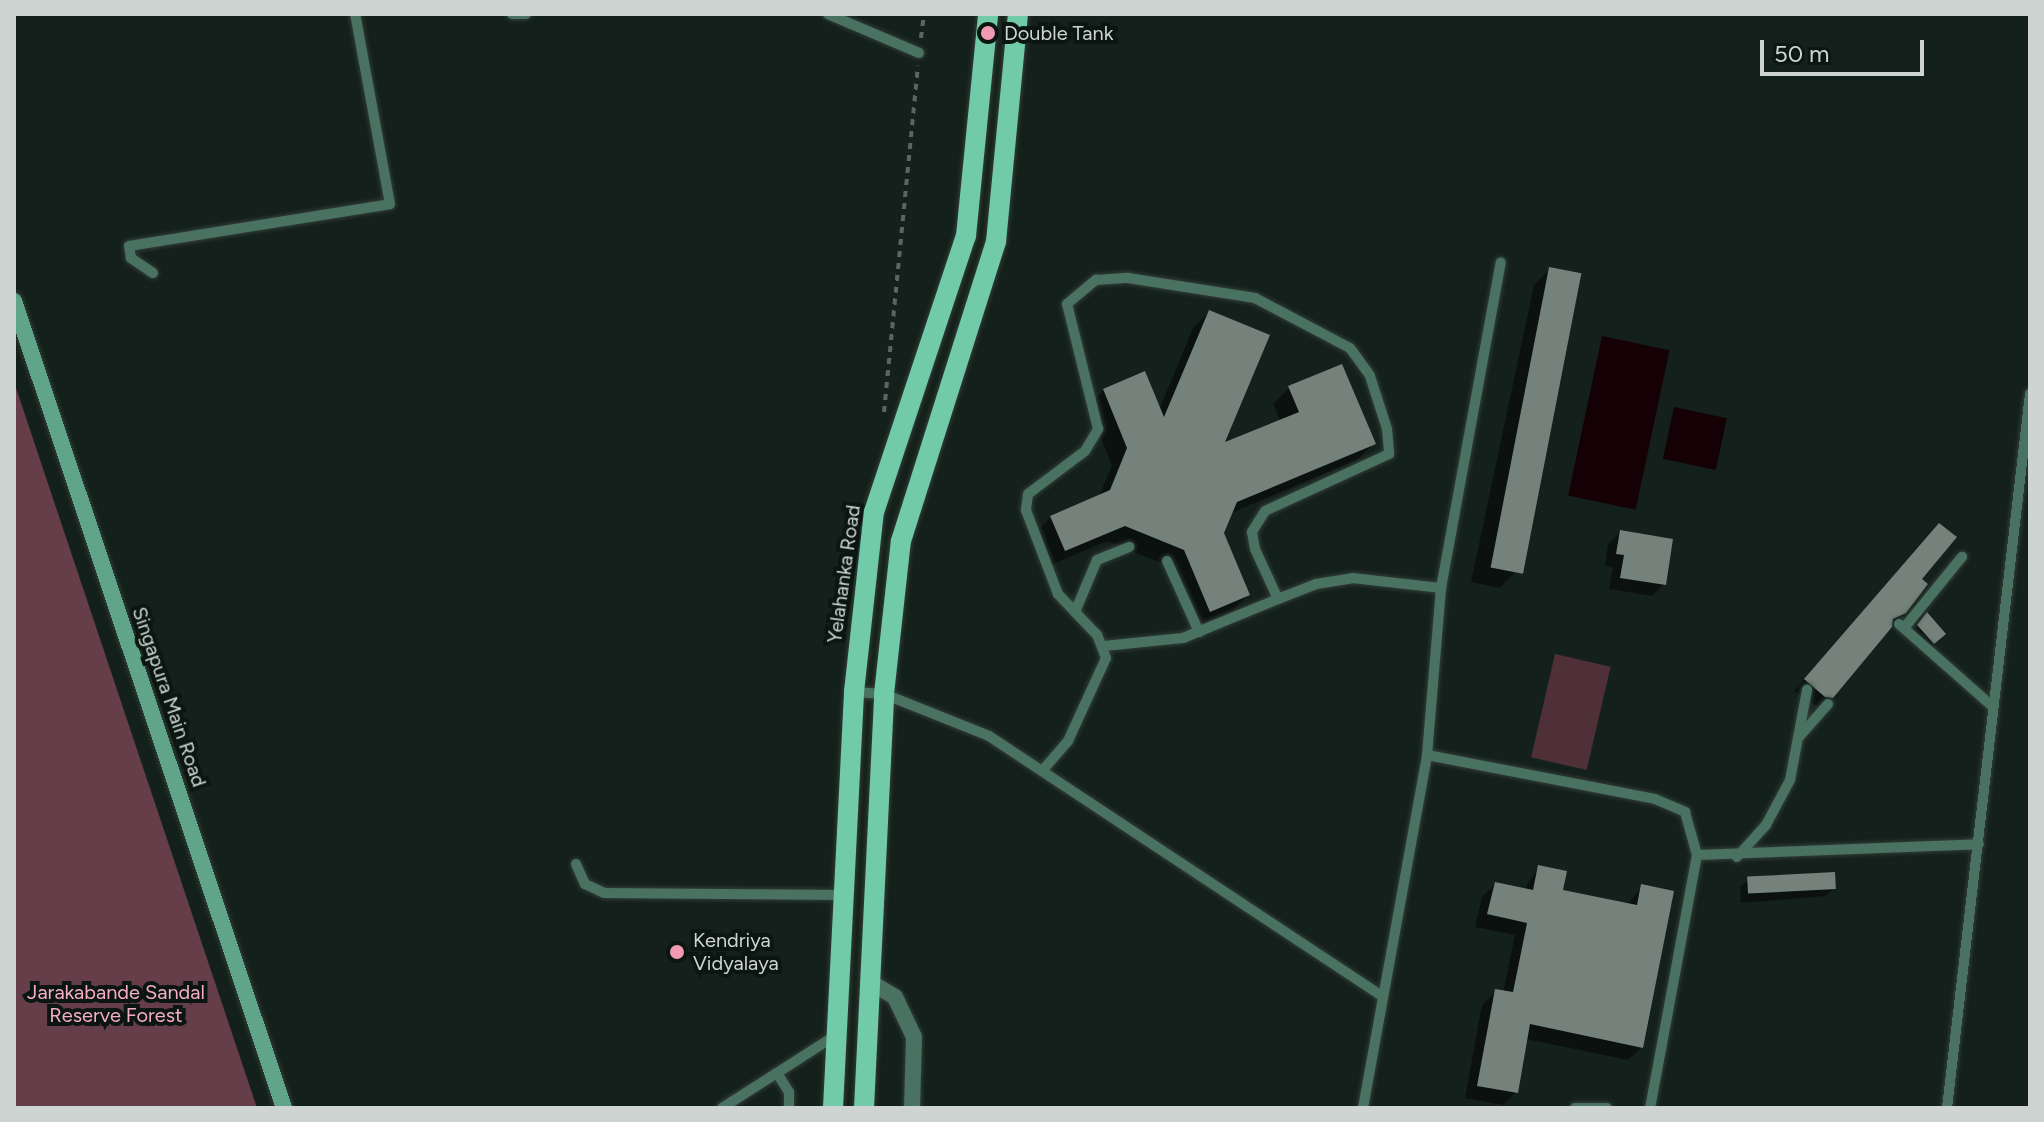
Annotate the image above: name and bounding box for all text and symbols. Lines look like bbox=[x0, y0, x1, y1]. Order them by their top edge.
place label: Double Tank bbox=[1004, 21, 1113, 45]
marker: Double Tank bbox=[979, 24, 997, 42]
scale bar bbox=[1764, 24, 1928, 74]
text: 50 m bbox=[1774, 39, 1830, 68]
street label: Yelahanka Road bbox=[822, 503, 866, 645]
street label: Singapura Main Road bbox=[127, 604, 211, 790]
place label: Kendriya Vidyalaya bbox=[693, 928, 779, 975]
marker: Kendriya Vidyalaya bbox=[668, 943, 686, 961]
park label: Jarakabande Sandal Reserve Forest bbox=[27, 980, 205, 1027]

